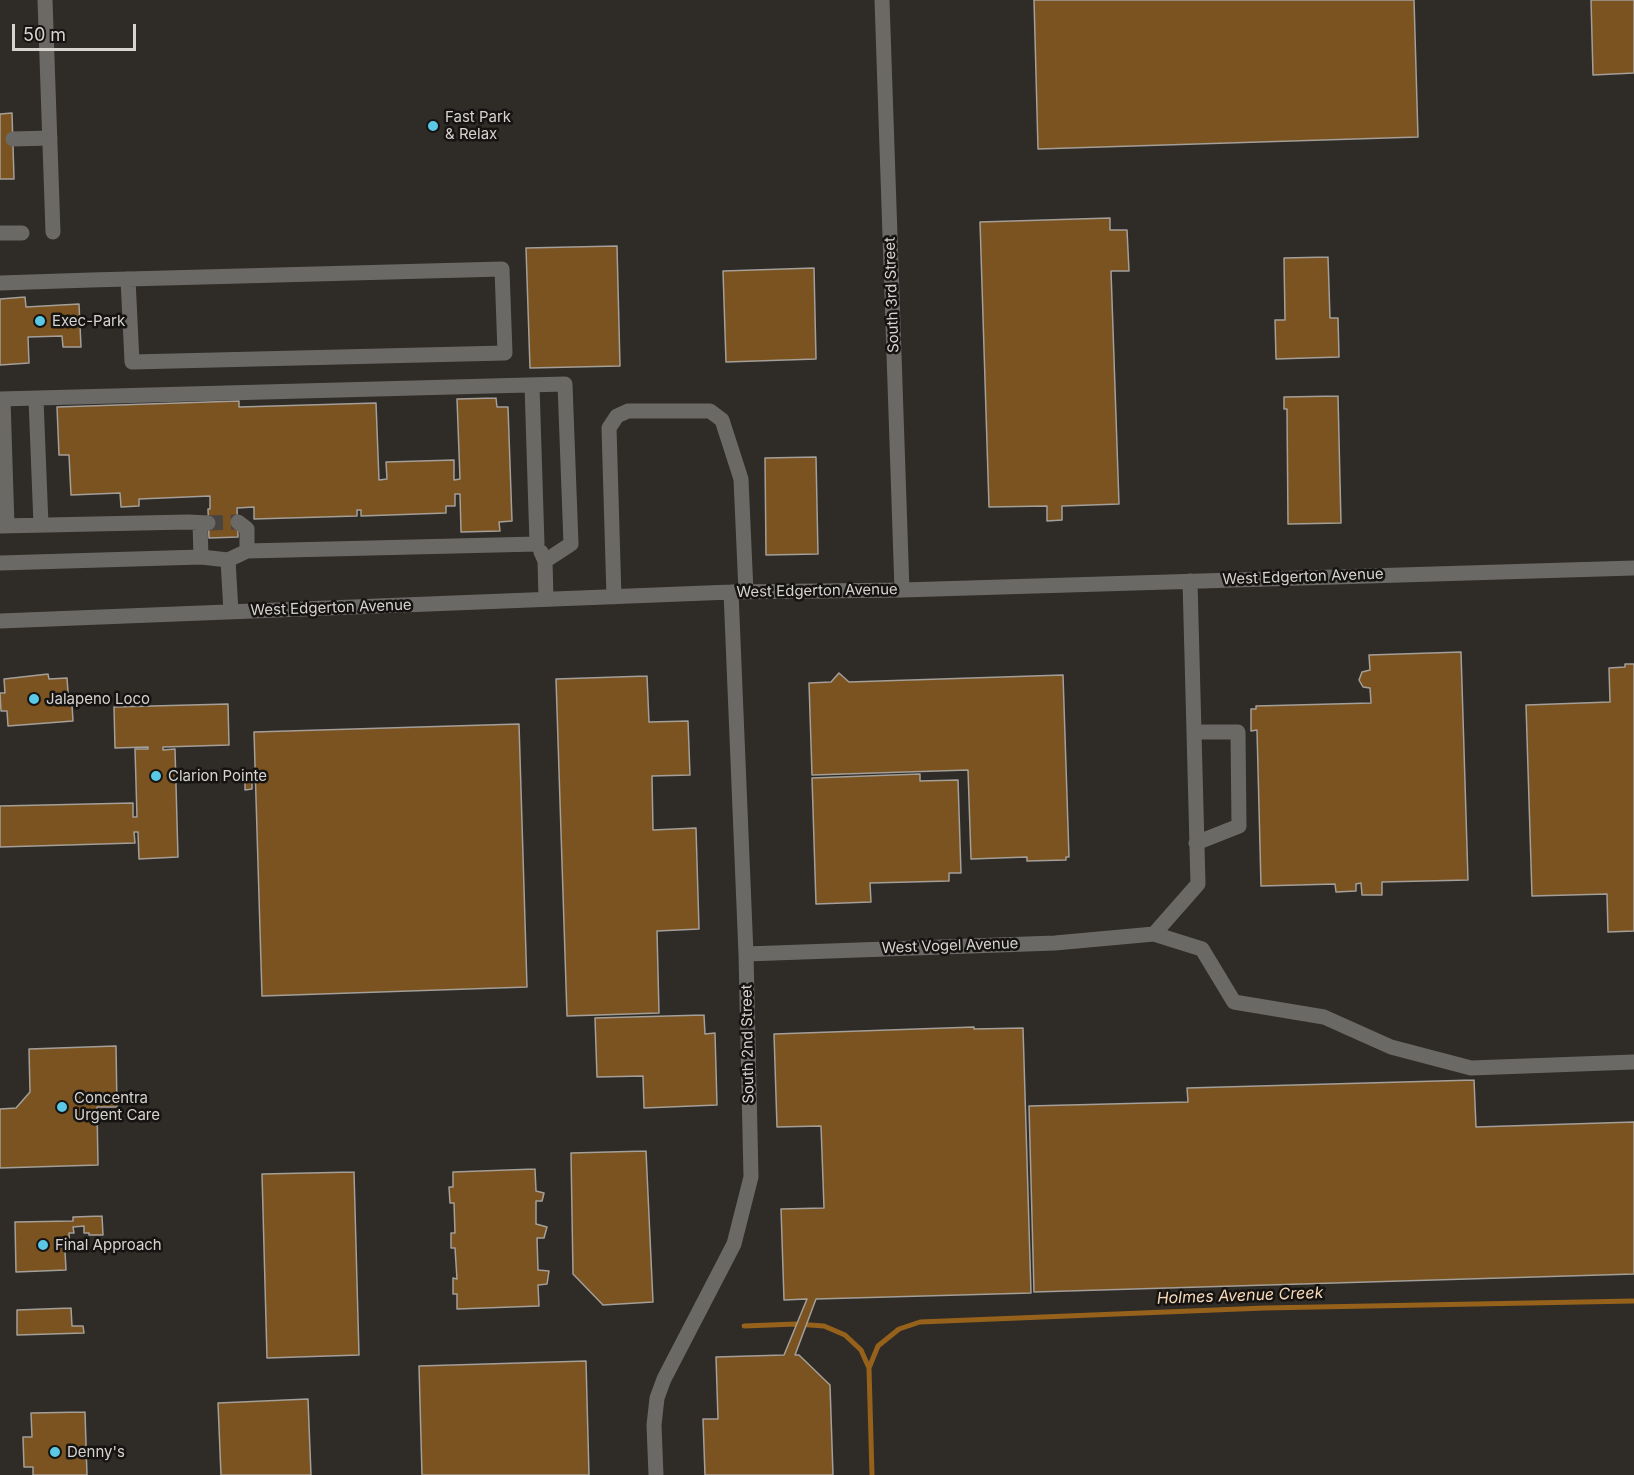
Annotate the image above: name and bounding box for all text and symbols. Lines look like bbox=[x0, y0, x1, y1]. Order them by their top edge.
scale bar bbox=[15, 12, 140, 50]
text: 50 m bbox=[23, 24, 66, 45]
place label: Fast Park & Relax bbox=[445, 108, 511, 143]
marker: Fast Park & Relax bbox=[426, 119, 440, 133]
street label: South 3rd Street bbox=[881, 237, 903, 353]
place label: Exec-Park bbox=[52, 312, 125, 330]
marker: Exec-Park bbox=[33, 314, 47, 328]
street label: West Edgerton Avenue bbox=[1222, 565, 1384, 589]
street label: West Edgerton Avenue bbox=[736, 581, 898, 601]
street label: West Edgerton Avenue bbox=[250, 596, 412, 620]
place label: Jalapeno Loco bbox=[46, 690, 150, 708]
marker: Jalapeno Loco bbox=[27, 692, 41, 706]
place label: Clarion Pointe bbox=[168, 767, 267, 785]
marker: Clarion Pointe bbox=[149, 769, 163, 783]
street label: West Vogel Avenue bbox=[881, 935, 1019, 957]
street label: South 2nd Street bbox=[738, 984, 758, 1104]
place label: Concentra Urgent Care bbox=[74, 1089, 160, 1124]
marker: Concentra Urgent Care bbox=[55, 1100, 69, 1114]
place label: Final Approach bbox=[55, 1236, 162, 1254]
marker: Final Approach bbox=[36, 1238, 50, 1252]
water label: Holmes Avenue Creek bbox=[1156, 1283, 1324, 1309]
place label: Denny's bbox=[67, 1443, 125, 1461]
marker: Denny's bbox=[48, 1445, 62, 1459]

